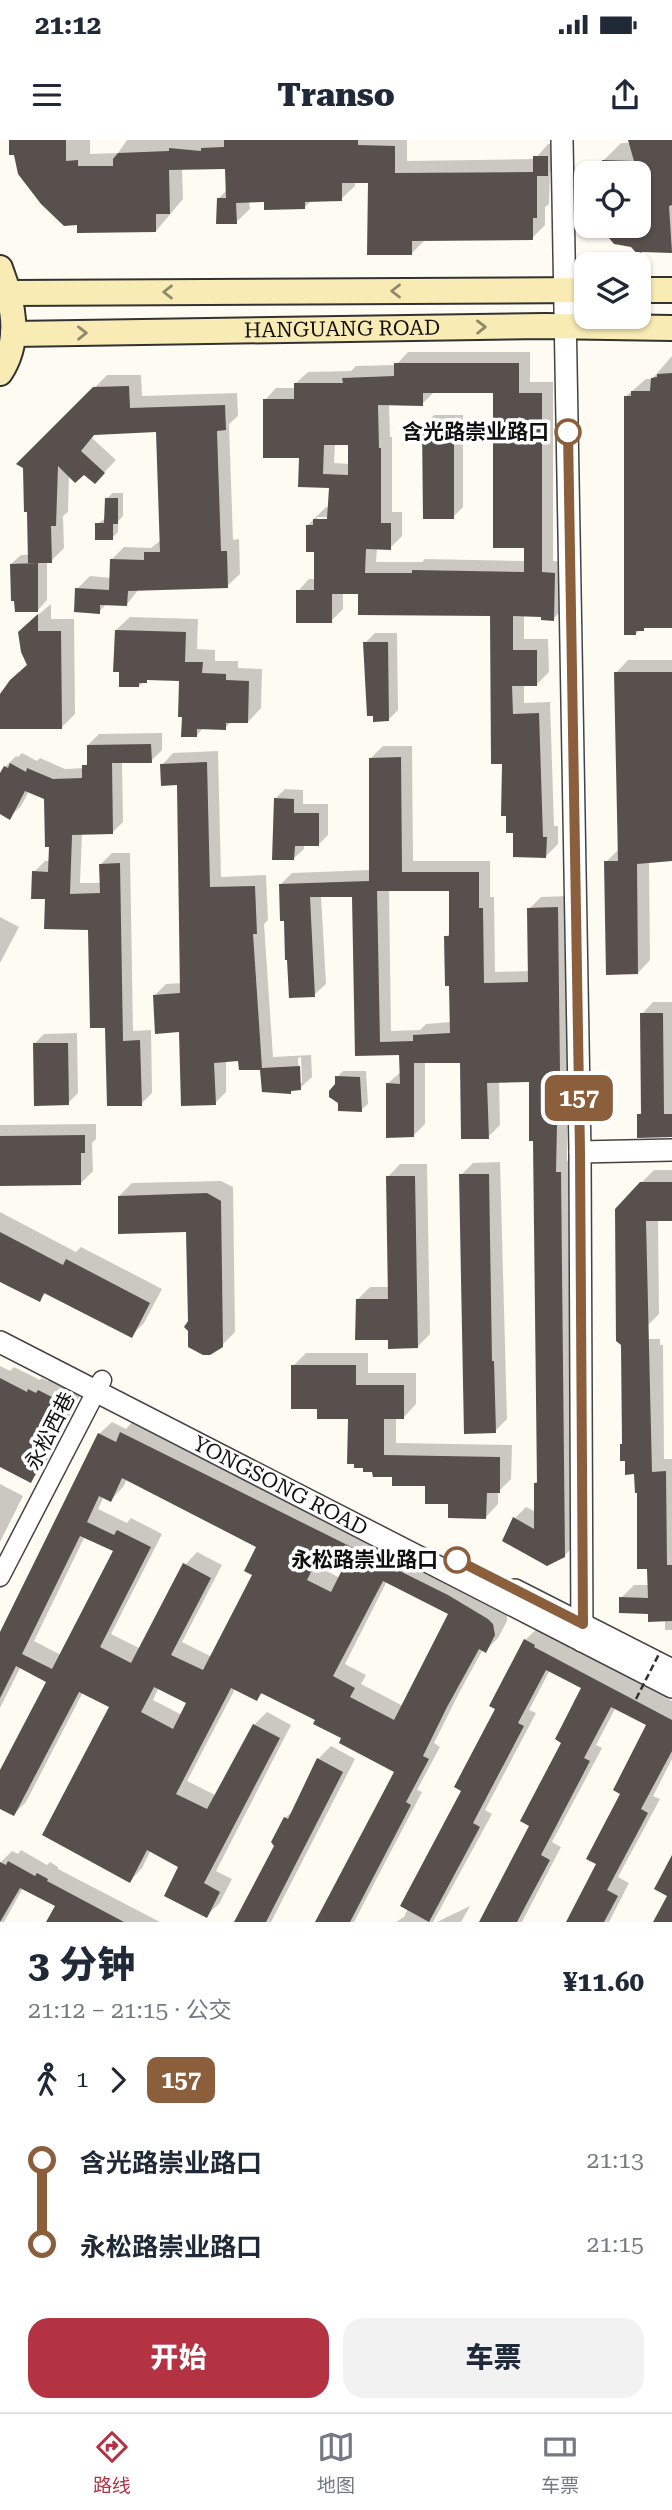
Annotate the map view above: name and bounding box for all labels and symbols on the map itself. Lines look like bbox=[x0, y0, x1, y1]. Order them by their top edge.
one-way arrow bbox=[390, 283, 400, 299]
one-way arrow bbox=[162, 284, 173, 300]
street label: HANGUANG ROAD bbox=[244, 316, 440, 343]
one-way arrow bbox=[476, 319, 486, 335]
one-way arrow bbox=[76, 326, 87, 341]
marker: 含光路崇业路口 bbox=[555, 419, 581, 445]
place label: 含光路崇业路口 bbox=[402, 420, 549, 444]
line badge: 157 bbox=[539, 1075, 619, 1121]
street label: 永松西巷 bbox=[20, 1388, 80, 1474]
street label: YONGSONG ROAD bbox=[189, 1431, 372, 1541]
marker: 永松路崇业路口 bbox=[444, 1547, 470, 1573]
place label: 永松路崇业路口 bbox=[291, 1548, 438, 1572]

